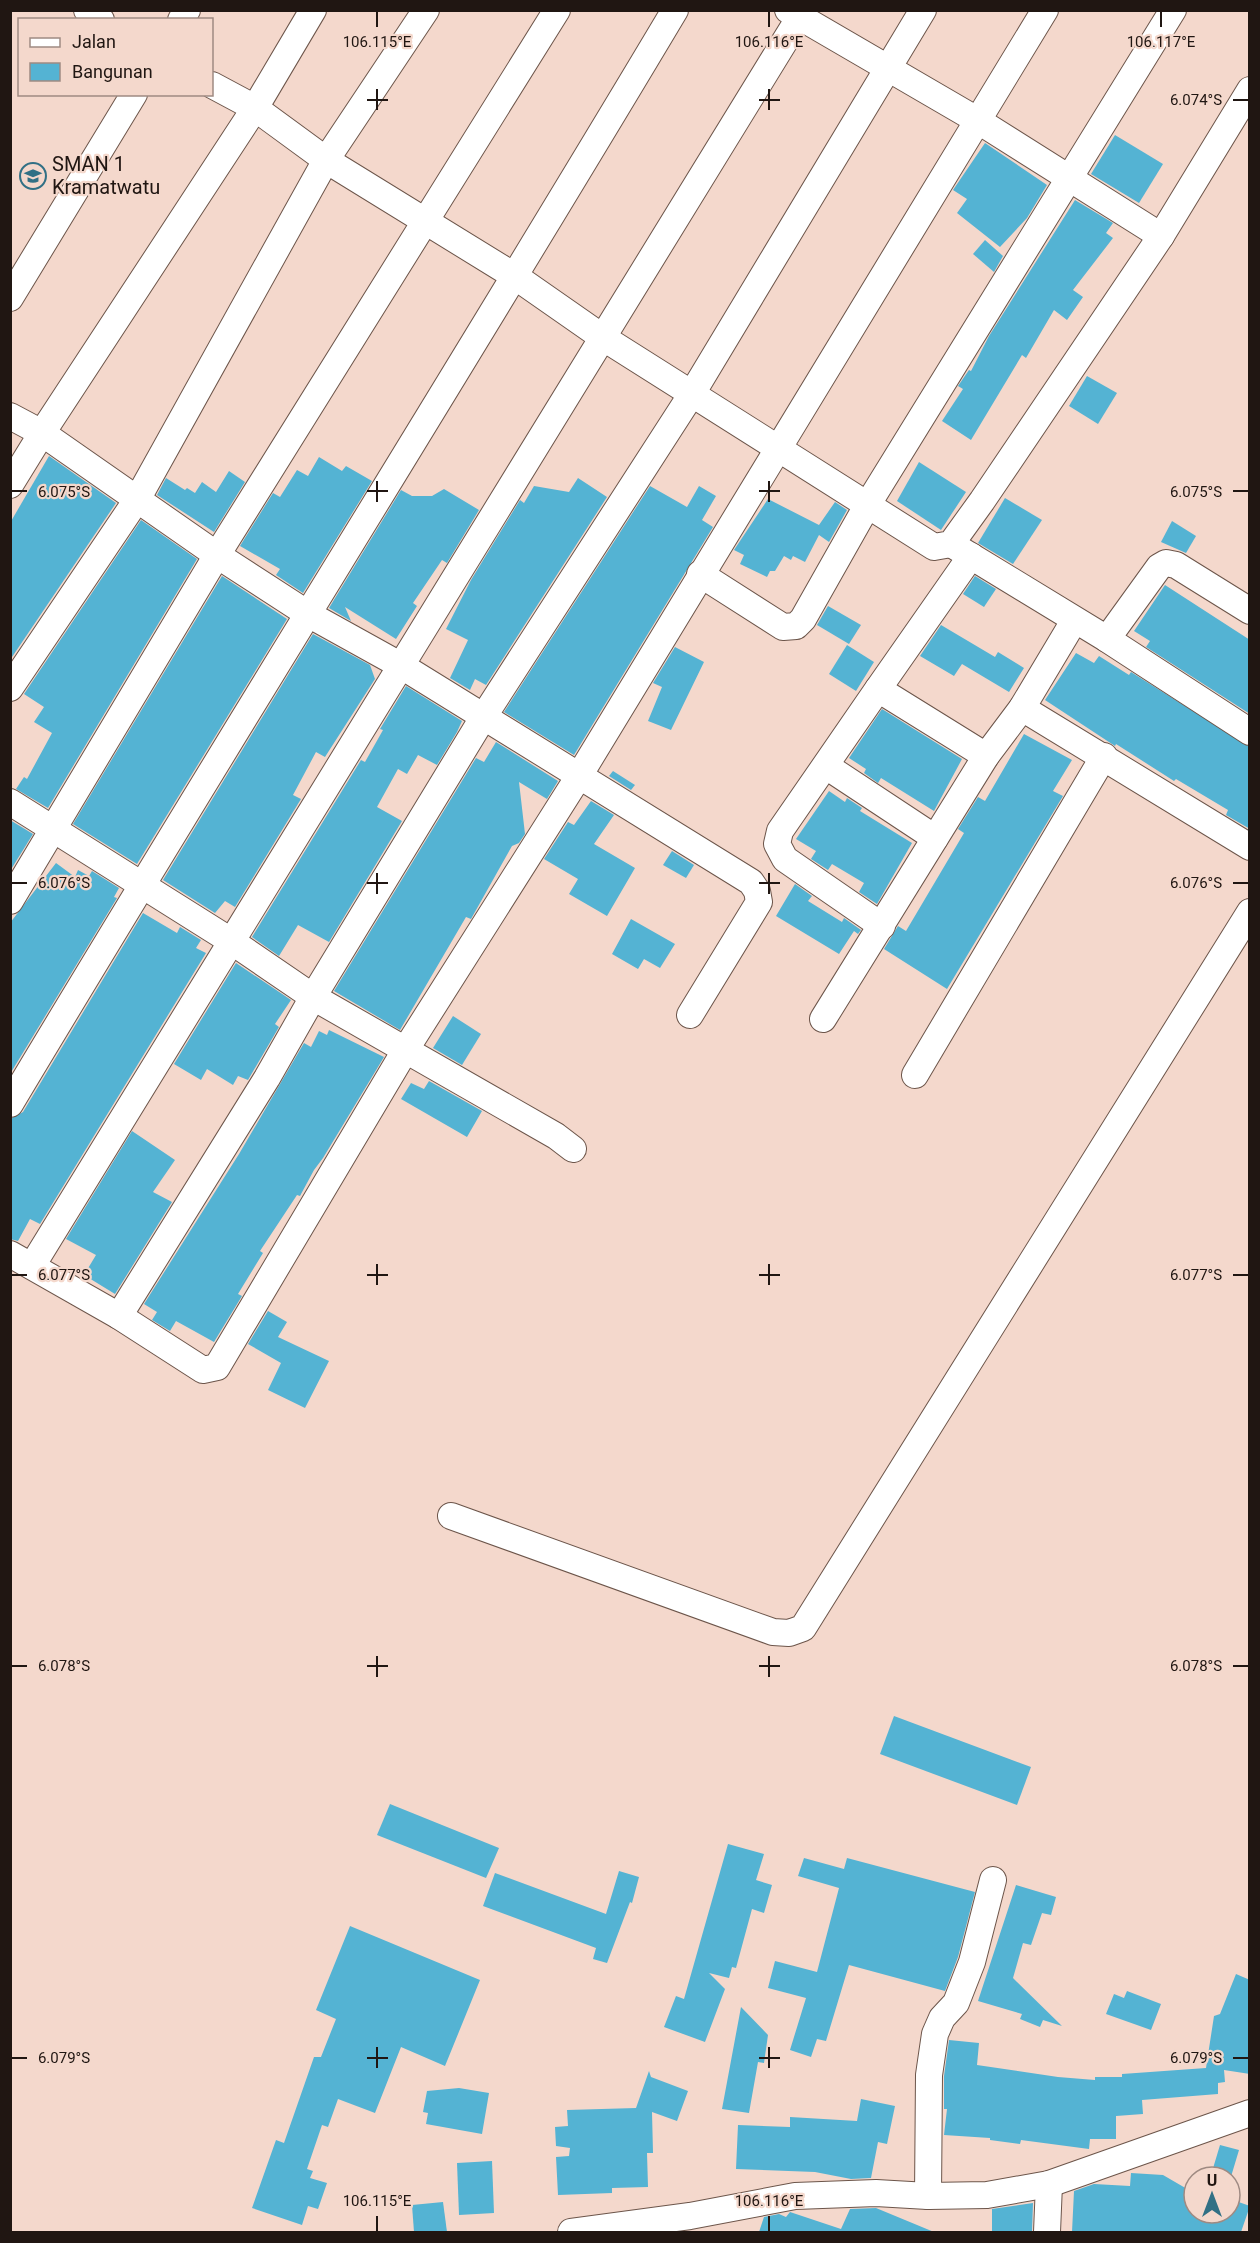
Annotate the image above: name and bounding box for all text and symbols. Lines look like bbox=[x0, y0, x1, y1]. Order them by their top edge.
legend bbox=[18, 18, 213, 96]
text: Jalan bbox=[72, 31, 116, 52]
text: 106.115°E bbox=[343, 33, 412, 51]
text: 106.116°E bbox=[735, 33, 804, 51]
text: 106.117°E bbox=[1127, 33, 1196, 51]
text: Bangunan bbox=[72, 61, 153, 82]
text: 6.074°S bbox=[1170, 91, 1222, 109]
place label: SMAN 1 Kramatwatu bbox=[52, 152, 160, 199]
school or university icon: SMAN 1 Kramatwatu bbox=[18, 161, 48, 191]
text: 6.075°S bbox=[38, 483, 90, 501]
text: 6.075°S bbox=[1170, 483, 1222, 501]
text: 6.076°S bbox=[38, 874, 90, 892]
text: 6.076°S bbox=[1170, 874, 1222, 892]
text: 6.077°S bbox=[38, 1266, 90, 1284]
text: 6.077°S bbox=[1170, 1266, 1222, 1284]
text: 6.078°S bbox=[38, 1657, 90, 1675]
text: 6.078°S bbox=[1170, 1657, 1222, 1675]
text: 6.079°S bbox=[38, 2049, 90, 2067]
text: 6.079°S bbox=[1170, 2049, 1222, 2067]
north arrow bbox=[1182, 2165, 1242, 2225]
text: U bbox=[1207, 2171, 1217, 2190]
text: 106.115°E bbox=[343, 2192, 412, 2210]
text: 106.116°E bbox=[735, 2192, 804, 2210]

